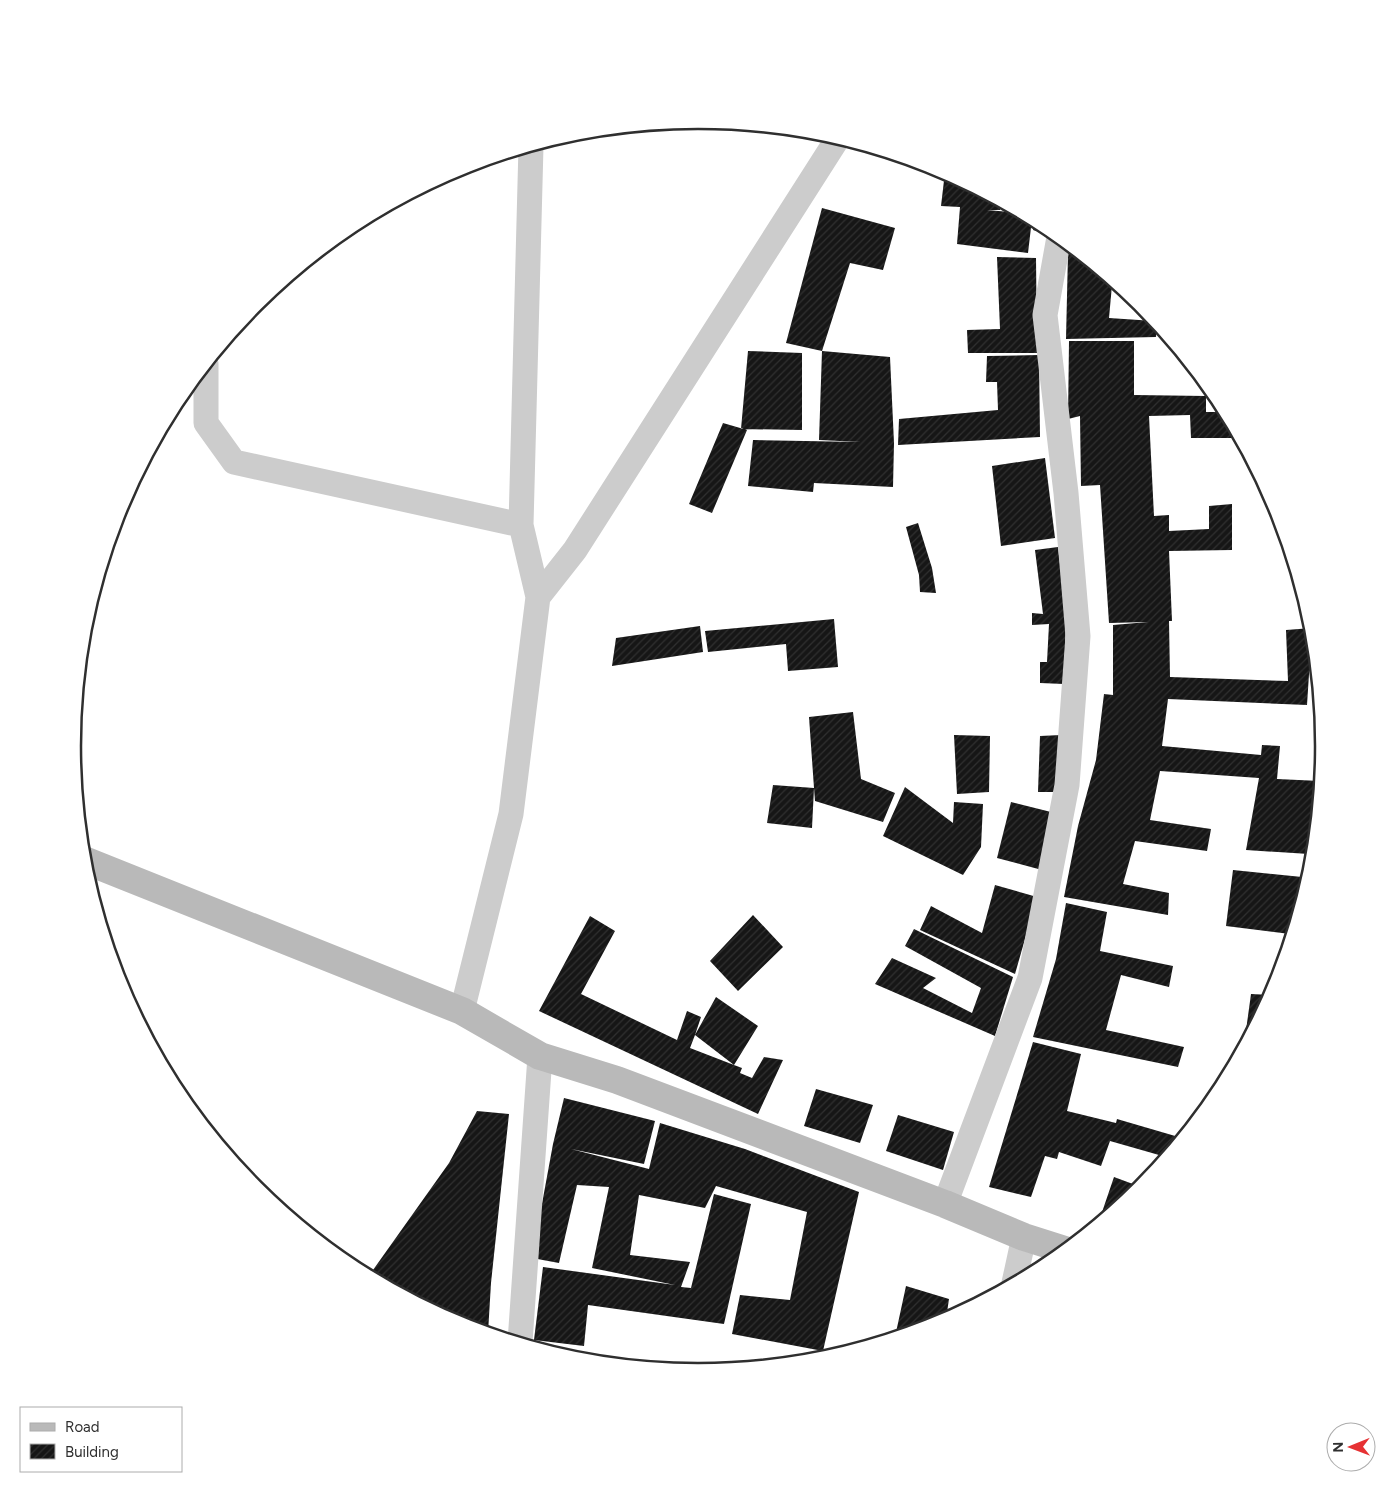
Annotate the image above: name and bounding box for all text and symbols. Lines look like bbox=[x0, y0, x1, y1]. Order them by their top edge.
legend bbox=[20, 1407, 182, 1472]
text: Road bbox=[65, 1418, 100, 1436]
north arrow bbox=[1326, 1422, 1376, 1472]
text: N bbox=[1330, 1442, 1347, 1453]
text: Building bbox=[65, 1443, 119, 1461]

